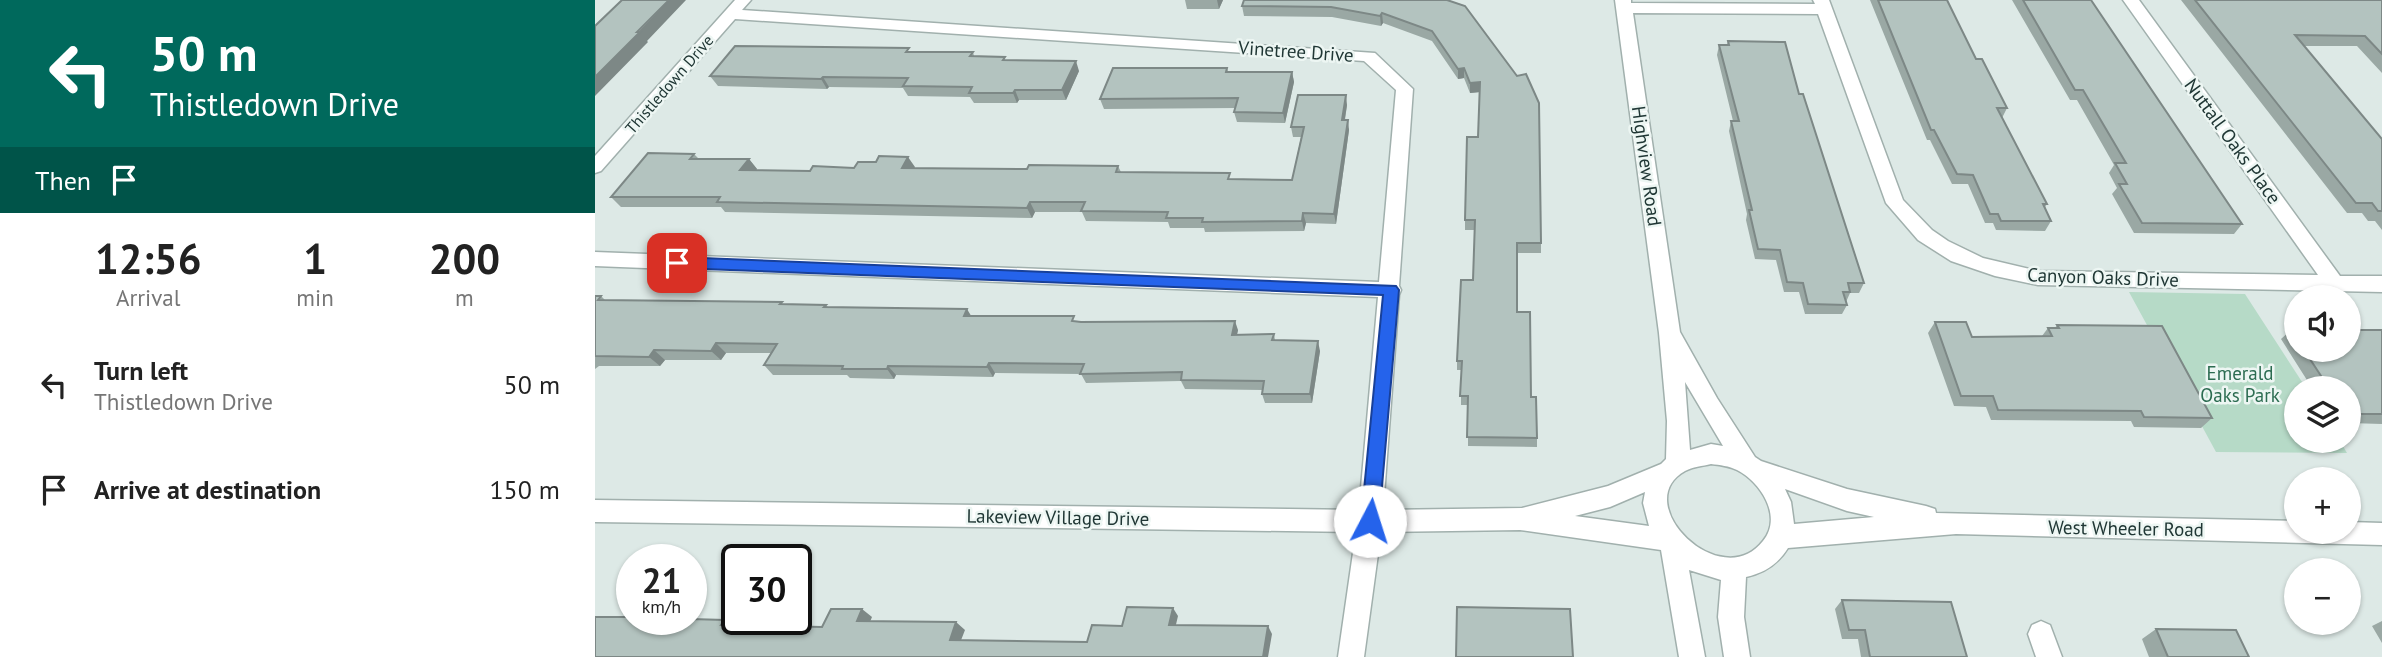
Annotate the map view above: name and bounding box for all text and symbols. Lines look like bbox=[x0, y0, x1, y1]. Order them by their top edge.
text: 50 m bbox=[150, 21, 257, 85]
icon: left bbox=[35, 28, 126, 119]
street label: Thistledown Drive bbox=[621, 30, 717, 138]
street label: Vinetree Drive bbox=[1237, 35, 1354, 67]
street label: Nuttall Oaks Place bbox=[2179, 73, 2287, 209]
text: Thistledown Drive bbox=[150, 83, 399, 125]
street label: Highview Road bbox=[1627, 104, 1667, 228]
icon: arrive bbox=[105, 161, 143, 199]
text: Then bbox=[35, 164, 91, 197]
text: 12:56 bbox=[95, 231, 201, 286]
text: 1 bbox=[303, 231, 327, 286]
text: 200 bbox=[429, 231, 500, 286]
pin bbox=[647, 233, 707, 293]
icon: arrive bbox=[658, 244, 696, 282]
street label: Canyon Oaks Drive bbox=[2027, 262, 2179, 292]
text: Arrival bbox=[116, 283, 180, 312]
text: min bbox=[296, 283, 334, 312]
text: m bbox=[455, 283, 474, 312]
map controls bbox=[2284, 285, 2361, 635]
button: sound bbox=[2284, 285, 2361, 362]
text: Turn left bbox=[94, 354, 188, 387]
park label: Emerald Oaks Park bbox=[2200, 361, 2280, 407]
icon: left bbox=[35, 366, 73, 404]
text: 50 m bbox=[504, 368, 560, 401]
button: layers bbox=[2284, 376, 2361, 453]
text: Thistledown Drive bbox=[94, 387, 273, 416]
button: + bbox=[2284, 467, 2361, 544]
icon: arrive bbox=[35, 471, 73, 509]
text: Arrive at destination bbox=[94, 473, 321, 506]
text: 150 m bbox=[489, 473, 560, 506]
position arrow bbox=[1333, 484, 1407, 558]
street label: Lakeview Village Drive bbox=[967, 503, 1149, 531]
street label: West Wheeler Road bbox=[2048, 515, 2204, 541]
speed limit sign: 30 bbox=[721, 544, 812, 635]
text: 21 bbox=[642, 557, 681, 603]
button: − bbox=[2284, 558, 2361, 635]
text: km/h bbox=[642, 595, 681, 618]

